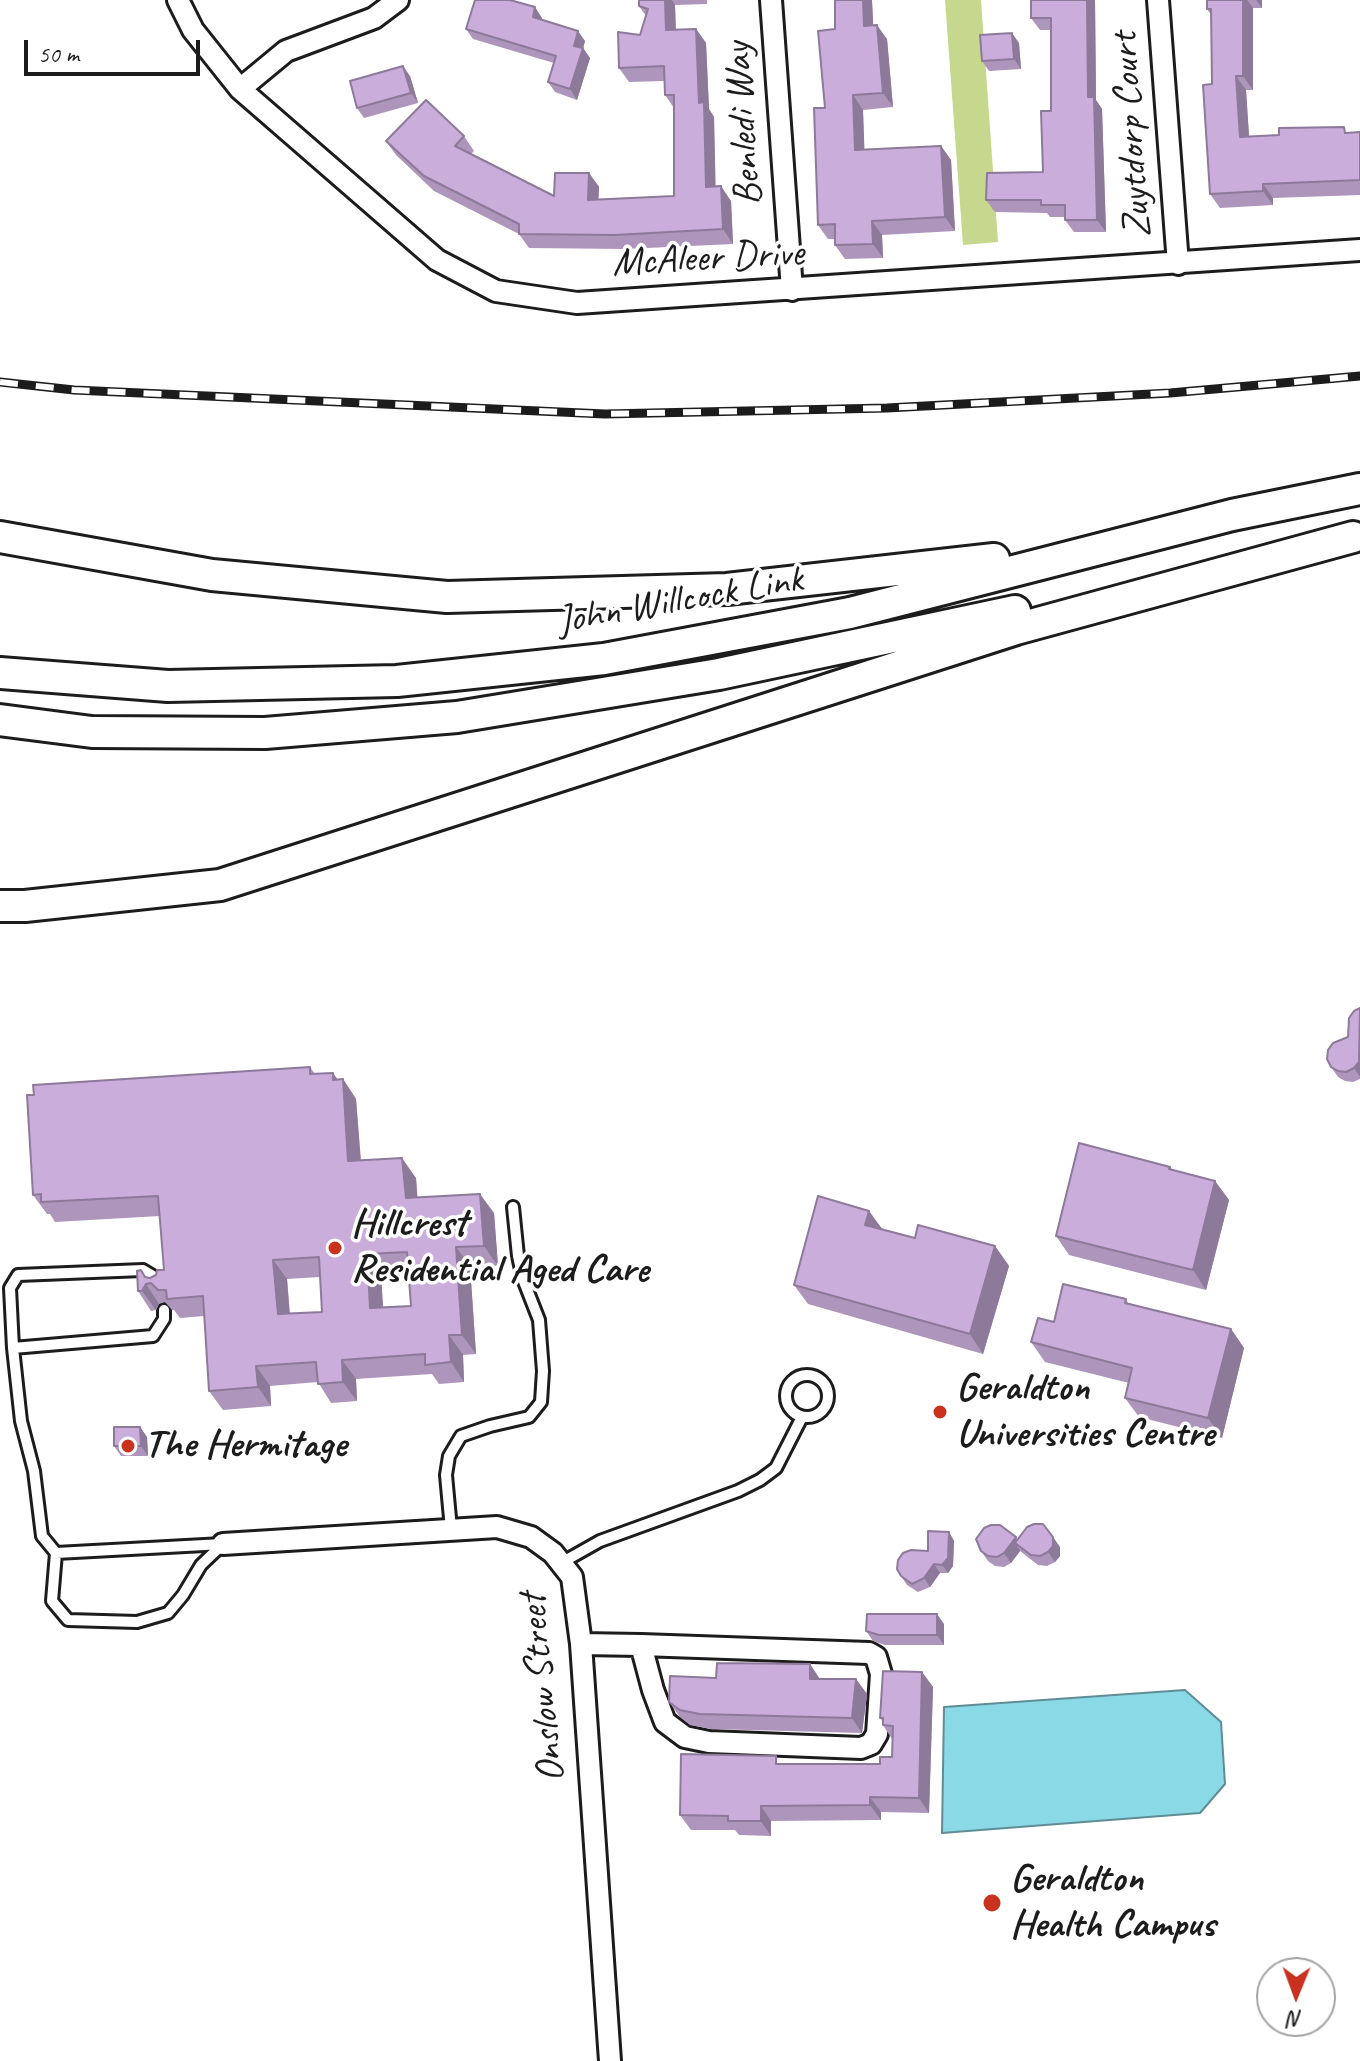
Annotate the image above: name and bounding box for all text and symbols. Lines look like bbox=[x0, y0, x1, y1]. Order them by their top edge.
scale bar bbox=[28, 24, 204, 74]
street label: Zuytdorp Court bbox=[1101, 31, 1163, 239]
text: 50 m bbox=[38, 39, 79, 69]
street label: Benledi Way bbox=[714, 41, 774, 207]
street label: McAleer Drive bbox=[611, 230, 805, 288]
street label: John Willcock Link bbox=[554, 556, 806, 646]
place label: Hillcrest Residential Aged Care bbox=[351, 1201, 649, 1295]
marker: Hillcrest Residential Aged Care bbox=[326, 1239, 344, 1257]
place label: Geraldton Universities Centre bbox=[956, 1365, 1214, 1459]
marker: Geraldton Universities Centre bbox=[931, 1403, 949, 1421]
place label: The Hermitage bbox=[144, 1422, 346, 1470]
marker: The Hermitage bbox=[119, 1437, 137, 1455]
street label: Onslow Street bbox=[509, 1591, 577, 1785]
place label: Geraldton Health Campus bbox=[1010, 1856, 1215, 1950]
marker: Geraldton Health Campus bbox=[981, 1892, 1003, 1914]
north arrow bbox=[1256, 1957, 1336, 2037]
text: N bbox=[1289, 2005, 1303, 2033]

